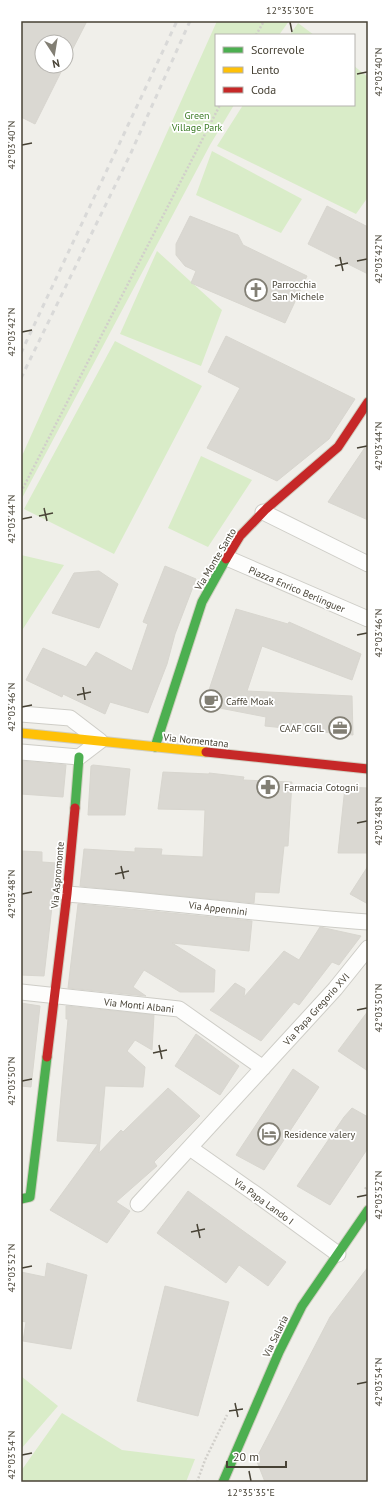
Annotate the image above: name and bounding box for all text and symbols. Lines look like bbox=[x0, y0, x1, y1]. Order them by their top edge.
text: 12°35'30"E bbox=[266, 4, 314, 17]
north arrow bbox=[34, 34, 74, 74]
legend bbox=[215, 34, 355, 106]
text: Scorrevole bbox=[251, 42, 305, 57]
text: 42°03'40"N bbox=[372, 47, 385, 97]
text: N bbox=[51, 56, 61, 71]
text: Lento bbox=[251, 62, 280, 77]
text: Coda bbox=[251, 82, 276, 97]
park label: Green Village Park bbox=[171, 109, 223, 134]
text: 42°03'40"N bbox=[5, 120, 18, 170]
text: 42°03'42"N bbox=[372, 234, 385, 284]
church icon: Parrocchia San Michele bbox=[243, 277, 269, 303]
place label: Parrocchia San Michele bbox=[272, 278, 324, 303]
text: 42°03'42"N bbox=[5, 307, 18, 357]
text: 42°03'44"N bbox=[372, 421, 385, 471]
text: 42°03'44"N bbox=[5, 494, 18, 544]
street label: Via Monte Santo bbox=[191, 526, 239, 594]
street label: Piazza Enrico Berlinguer bbox=[247, 563, 348, 616]
text: 42°03'46"N bbox=[372, 608, 385, 658]
text: 42°03'46"N bbox=[5, 682, 18, 732]
cafe icon: Caffè Moak bbox=[198, 688, 224, 714]
place label: Caffè Moak bbox=[226, 695, 274, 708]
office icon: CAAF CGIL bbox=[327, 715, 353, 741]
place label: CAAF CGIL bbox=[279, 722, 324, 735]
street label: Via Nomentana bbox=[162, 731, 229, 750]
pharmacy icon: Farmacia Cotogni bbox=[255, 774, 281, 800]
place label: Farmacia Cotogni bbox=[284, 781, 358, 794]
text: 42°03'48"N bbox=[372, 796, 385, 846]
street label: Via Aspromonte bbox=[48, 841, 67, 910]
text: 42°03'48"N bbox=[5, 869, 18, 919]
street label: Via Appennini bbox=[187, 898, 248, 919]
street label: Via Papa Gregorio XVI bbox=[280, 970, 352, 1049]
text: 42°03'50"N bbox=[372, 983, 385, 1033]
street label: Via Monti Albani bbox=[102, 995, 175, 1016]
text: 42°03'50"N bbox=[5, 1056, 18, 1106]
hotel icon: Residence valery bbox=[256, 1121, 282, 1147]
place label: Residence valery bbox=[284, 1128, 355, 1141]
text: 42°03'52"N bbox=[372, 1170, 385, 1220]
street label: Via Papa Lando I bbox=[230, 1175, 296, 1228]
text: 42°03'52"N bbox=[5, 1243, 18, 1293]
street label: Via Salaria bbox=[259, 1313, 291, 1360]
text: 42°03'54"N bbox=[372, 1357, 385, 1407]
text: 42°03'54"N bbox=[5, 1430, 18, 1480]
scale bar bbox=[227, 1443, 286, 1469]
text: 20 m bbox=[233, 1449, 259, 1464]
text: 12°35'35"E bbox=[227, 1486, 275, 1499]

